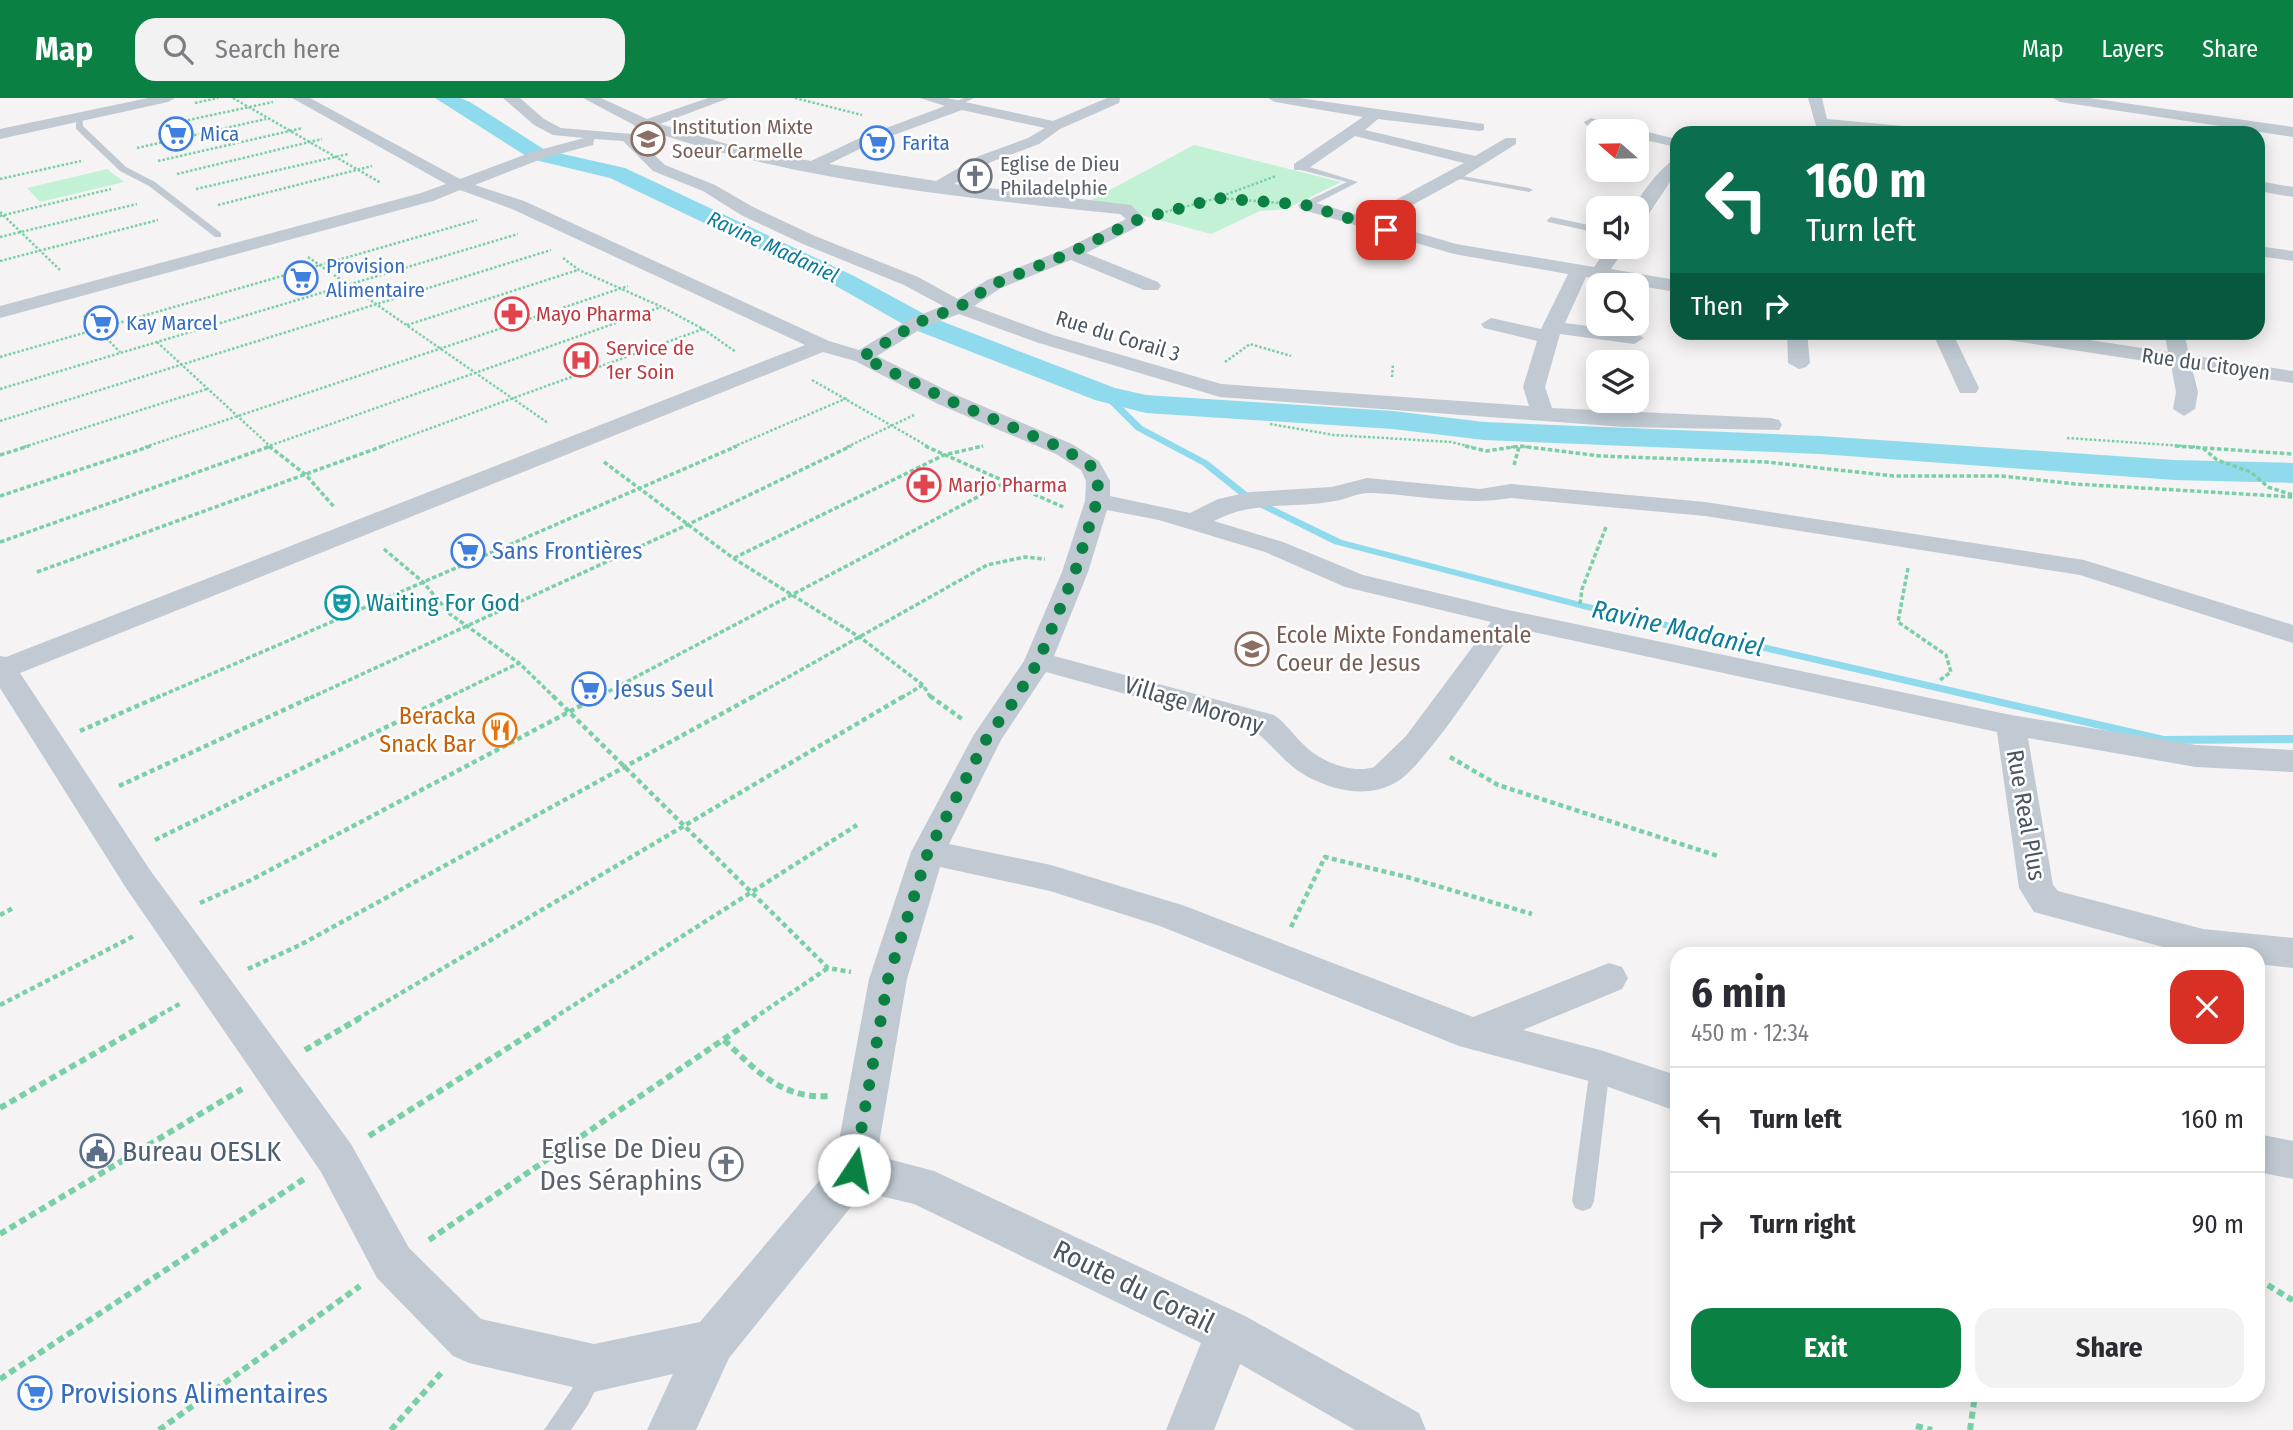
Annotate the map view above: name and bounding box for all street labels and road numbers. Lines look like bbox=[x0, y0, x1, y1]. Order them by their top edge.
street label: Rue du Corail 3 bbox=[1053, 305, 1183, 367]
street label: Rue du Citoyen bbox=[2140, 342, 2272, 386]
street label: Village Morony bbox=[1121, 671, 1267, 740]
street label: Rue Real Plus bbox=[2001, 747, 2051, 883]
street label: Route du Corail bbox=[1048, 1233, 1220, 1340]

